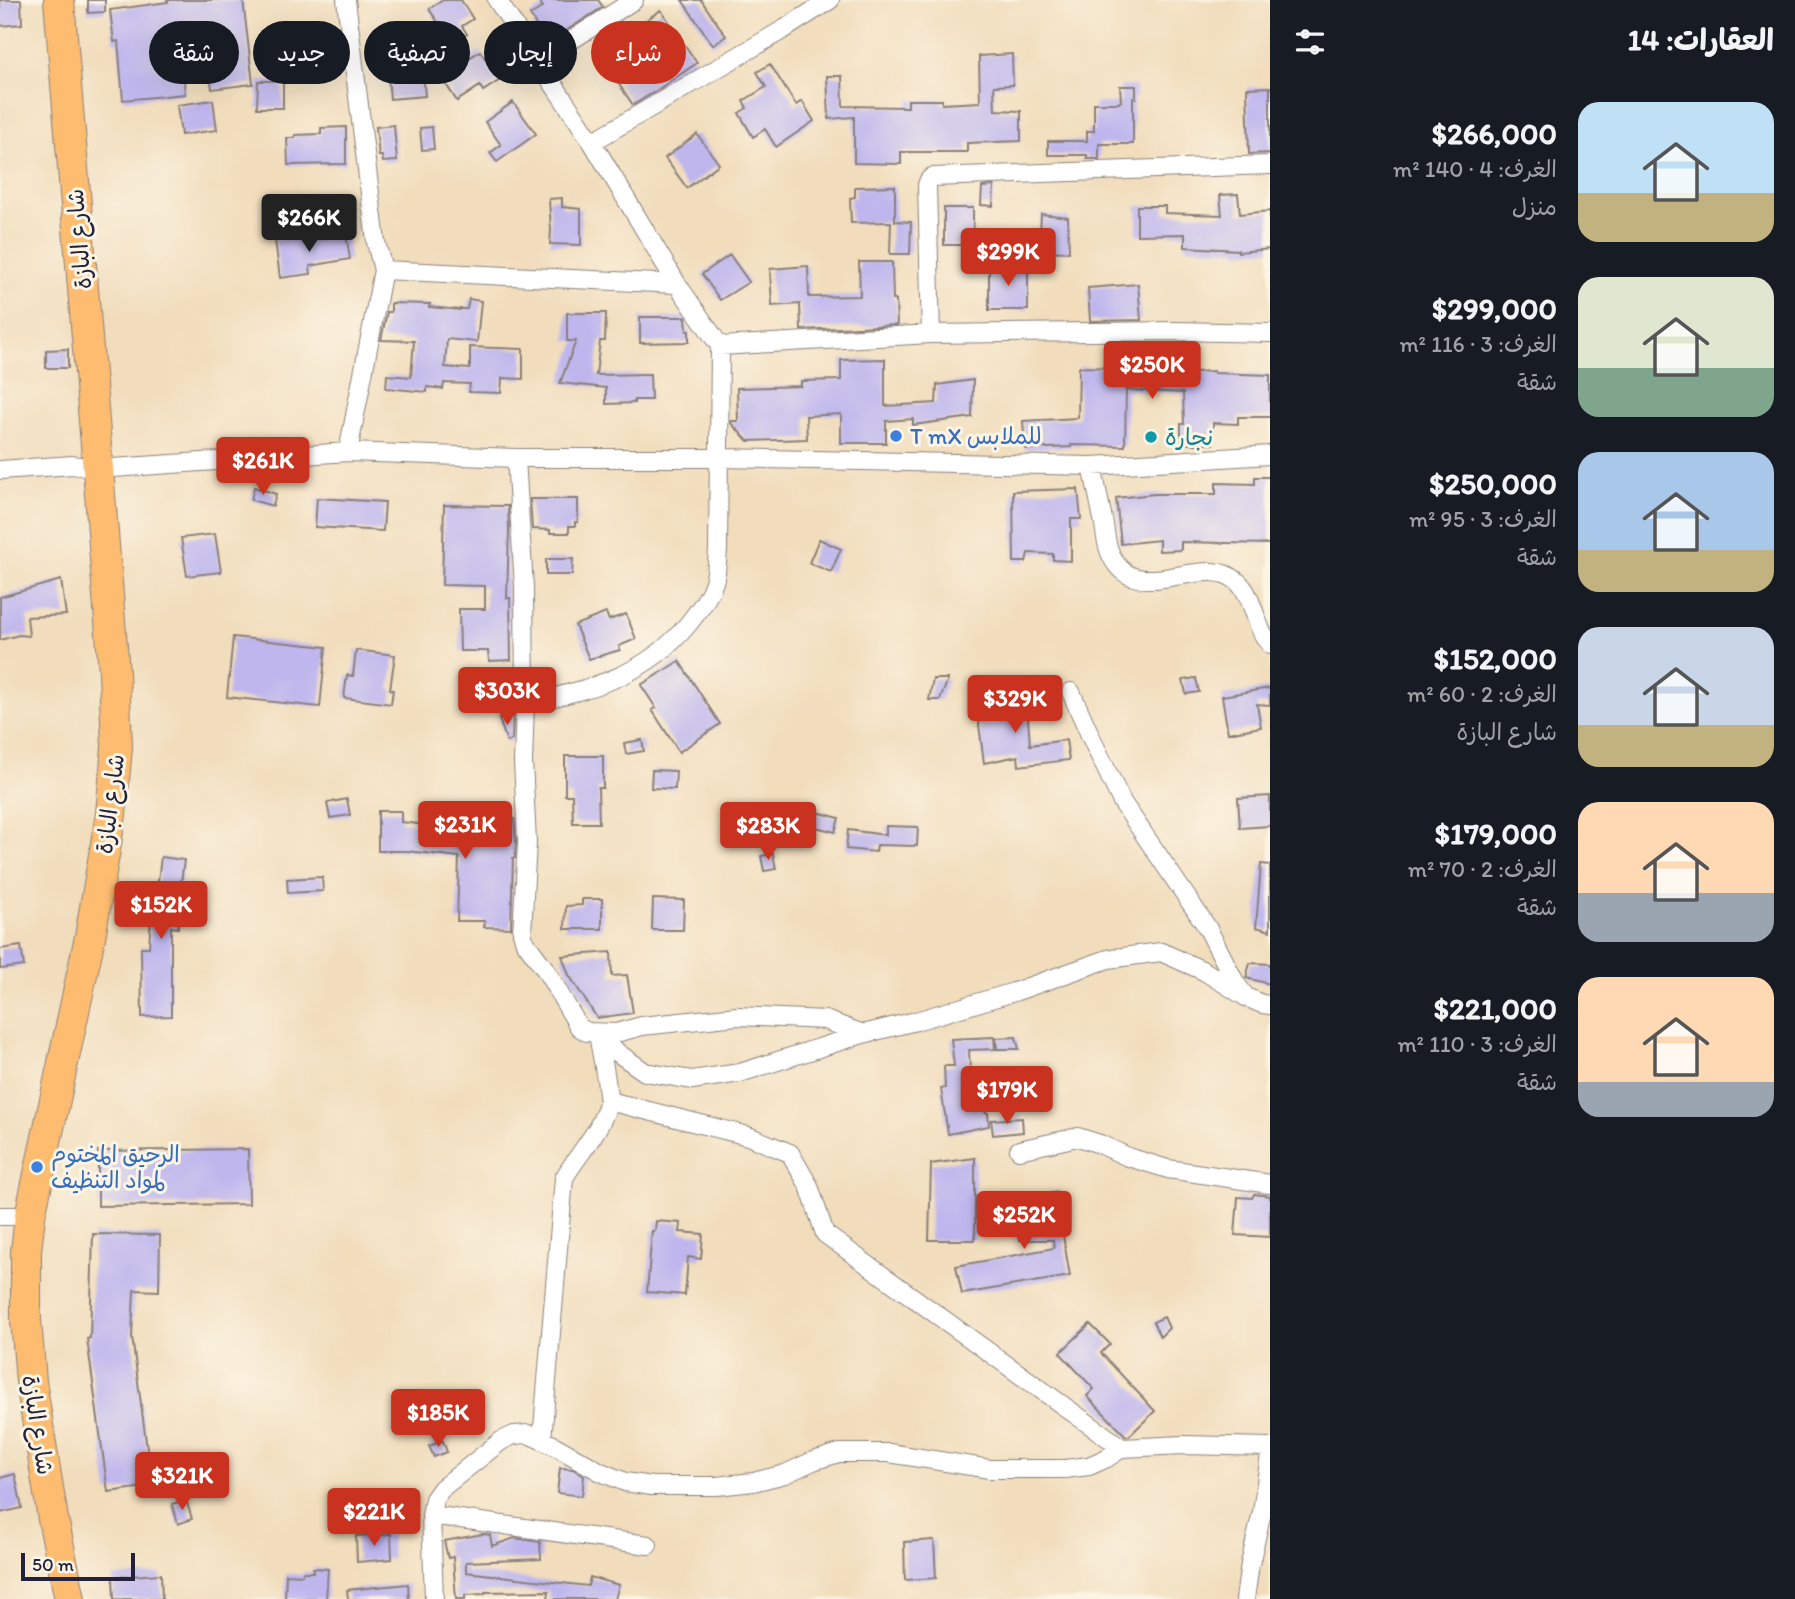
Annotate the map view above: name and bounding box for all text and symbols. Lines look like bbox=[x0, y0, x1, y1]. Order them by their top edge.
chip: شقة bbox=[149, 21, 239, 84]
chip: جديد bbox=[253, 21, 350, 84]
chip: تصفية bbox=[364, 21, 470, 84]
chip: إيجار bbox=[484, 21, 577, 84]
chip: شراء bbox=[591, 21, 686, 84]
text: العقارات: 14 bbox=[1627, 21, 1774, 58]
icon: filters bbox=[1291, 23, 1329, 61]
text: $266,000 bbox=[1432, 115, 1557, 152]
icon: home bbox=[1634, 130, 1718, 214]
text: الغرف: 4 · 140 m² bbox=[1393, 155, 1557, 183]
street label: شارع البازة bbox=[61, 188, 99, 290]
text: منزل bbox=[1512, 193, 1557, 221]
pin: $266K bbox=[260, 194, 358, 254]
text: $266K bbox=[278, 203, 340, 231]
pin: $299K bbox=[959, 229, 1057, 288]
text: $299K bbox=[977, 237, 1039, 265]
text: $299,000 bbox=[1432, 290, 1557, 327]
icon: home bbox=[1634, 305, 1718, 389]
text: الغرف: 3 · 116 m² bbox=[1399, 330, 1557, 358]
pin: $250K bbox=[1103, 342, 1201, 401]
text: $250K bbox=[1120, 350, 1184, 378]
text: شقة bbox=[1517, 368, 1557, 396]
place label: T mX للملابس bbox=[910, 422, 1042, 450]
place label: نجارة bbox=[1165, 423, 1213, 451]
marker: T mX للملابس bbox=[888, 428, 904, 444]
marker: نجارة bbox=[1143, 429, 1159, 445]
pin: $261K bbox=[214, 438, 312, 497]
text: $261K bbox=[232, 446, 294, 474]
text: $250,000 bbox=[1429, 465, 1557, 502]
icon: home bbox=[1634, 480, 1718, 564]
text: الغرف: 3 · 95 m² bbox=[1409, 505, 1557, 533]
text: شقة bbox=[1517, 543, 1557, 571]
text: $152,000 bbox=[1434, 640, 1557, 677]
icon: home bbox=[1634, 655, 1718, 739]
pin: $303K bbox=[458, 668, 556, 727]
text: $303K bbox=[474, 676, 540, 704]
pin: $329K bbox=[966, 676, 1064, 735]
text: الغرف: 2 · 60 m² bbox=[1407, 680, 1557, 708]
text: $329K bbox=[983, 684, 1047, 712]
text: شارع البازة bbox=[1456, 718, 1557, 746]
street label: شارع البازة bbox=[90, 752, 132, 856]
pin: $231K bbox=[416, 802, 514, 861]
pin: $283K bbox=[719, 802, 817, 862]
text: $231K bbox=[434, 810, 496, 838]
text: $283K bbox=[736, 811, 800, 839]
text: $179,000 bbox=[1435, 815, 1557, 852]
icon: home bbox=[1634, 830, 1718, 914]
text: الغرف: 2 · 70 m² bbox=[1408, 855, 1557, 883]
pin: $152K bbox=[112, 881, 210, 941]
text: $152K bbox=[130, 890, 192, 918]
text: شقة bbox=[1517, 893, 1557, 921]
text: $221,000 bbox=[1434, 990, 1557, 1027]
icon: home bbox=[1634, 1005, 1718, 1089]
text: الغرف: 3 · 110 m² bbox=[1397, 1030, 1557, 1058]
pin: $179K bbox=[958, 1066, 1056, 1126]
text: شقة bbox=[1517, 1068, 1557, 1096]
text: $179K bbox=[977, 1075, 1037, 1103]
place label: الرحيق المختوم لمواد التنظيف bbox=[51, 1140, 180, 1194]
marker: الرحيق المختوم لمواد التنظيف bbox=[29, 1159, 45, 1175]
pin: $252K bbox=[975, 1192, 1073, 1251]
text: $252K bbox=[993, 1200, 1055, 1228]
street label: شارع البازة bbox=[14, 1373, 60, 1477]
pin: $185K bbox=[389, 1390, 487, 1449]
text: $185K bbox=[407, 1398, 469, 1426]
pin: $321K bbox=[133, 1452, 231, 1512]
text: $321K bbox=[151, 1461, 213, 1489]
pin: $221K bbox=[325, 1488, 423, 1548]
text: $221K bbox=[343, 1497, 405, 1525]
scale bar bbox=[21, 1550, 135, 1582]
text: 50 m bbox=[32, 1553, 74, 1576]

